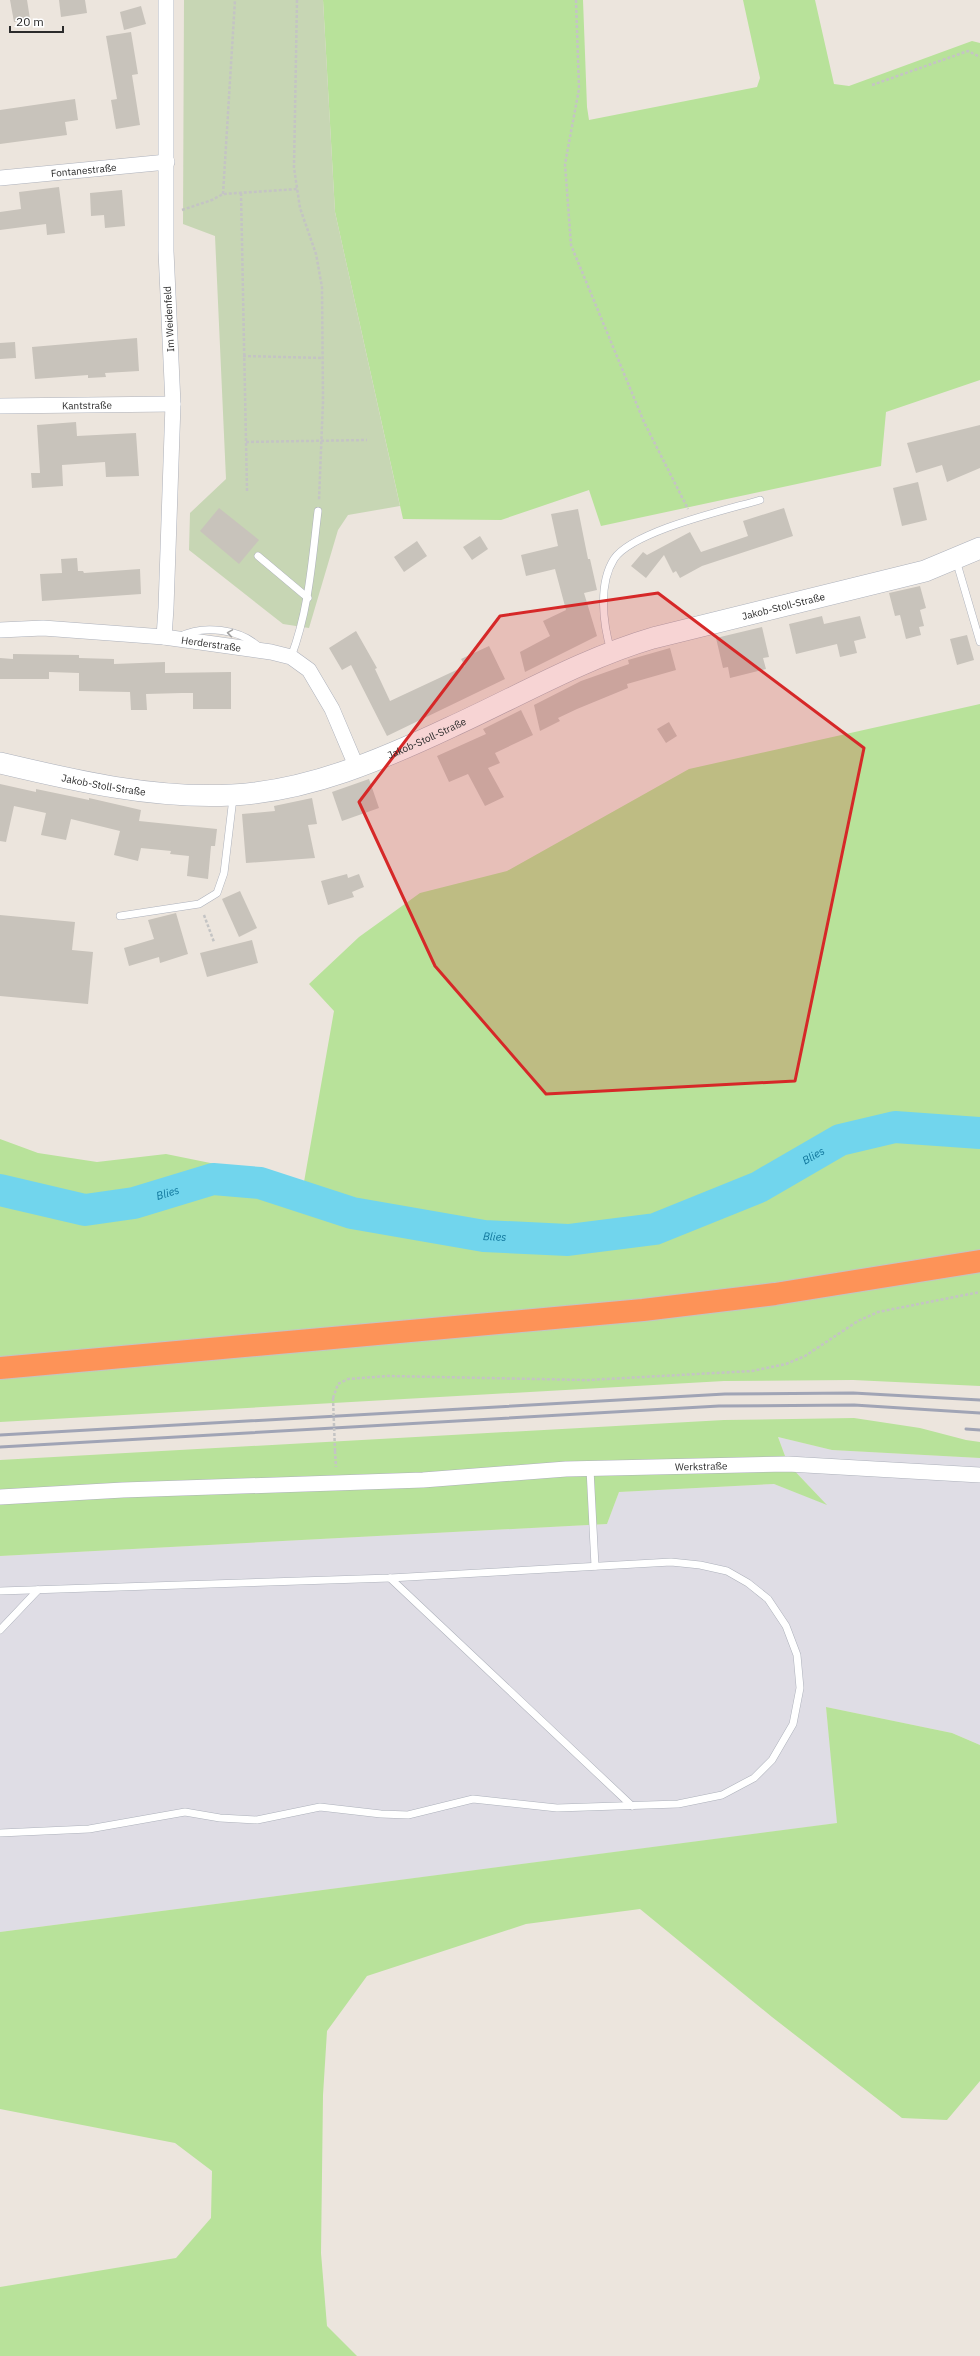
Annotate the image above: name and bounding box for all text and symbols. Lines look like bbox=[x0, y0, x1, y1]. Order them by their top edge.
scale bar bbox=[10, 8, 63, 34]
text: 20 m bbox=[16, 14, 44, 29]
street label: Fontanestraße bbox=[50, 160, 118, 180]
street label: Im Weidenfeld bbox=[161, 286, 177, 352]
street label: Kantstraße bbox=[62, 398, 113, 412]
street label: Jakob-Stoll-Straße bbox=[740, 589, 827, 622]
one-way arrow bbox=[227, 629, 233, 638]
street label: Herderstraße bbox=[180, 633, 242, 654]
street label: Jakob-Stoll-Straße bbox=[385, 714, 469, 761]
street label: Jakob-Stoll-Straße bbox=[61, 771, 147, 798]
water label: Blies bbox=[800, 1144, 827, 1167]
water label: Blies bbox=[154, 1183, 181, 1203]
water label: Blies bbox=[483, 1229, 507, 1244]
street label: Werkstraße bbox=[675, 1459, 728, 1473]

